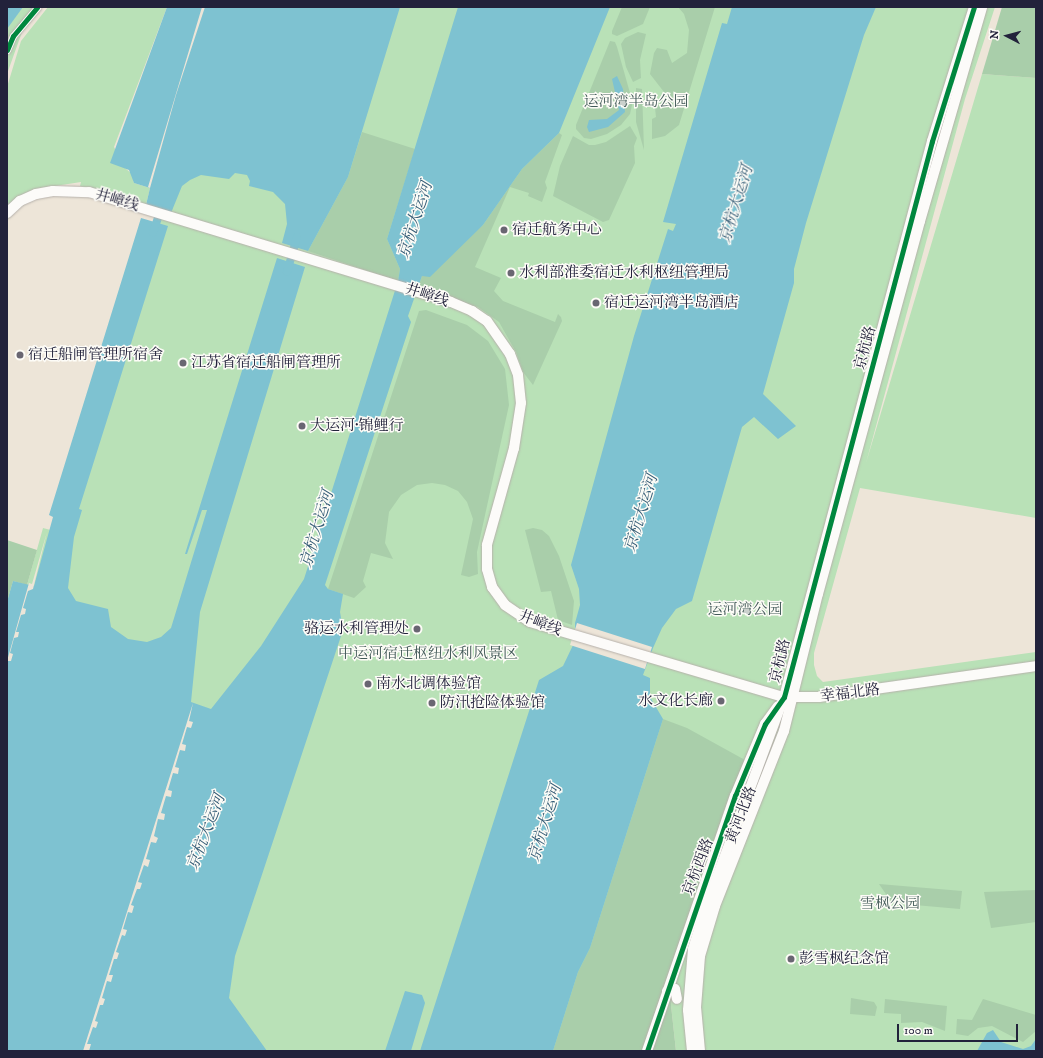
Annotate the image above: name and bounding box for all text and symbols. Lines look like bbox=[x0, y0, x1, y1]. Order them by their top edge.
north arrow bbox=[987, 16, 1027, 56]
text: N bbox=[988, 30, 1002, 40]
park label: 运河湾半岛公园 bbox=[584, 93, 688, 111]
water label: 京杭大运河 bbox=[715, 163, 757, 245]
water label: 京杭大运河 bbox=[394, 179, 436, 261]
street label: 井嶂线 bbox=[93, 185, 141, 215]
place label: 宿迁航务中心 bbox=[512, 221, 602, 239]
marker: 宿迁航务中心 bbox=[499, 225, 509, 235]
place label: 水利部淮委宿迁水利枢纽管理局 bbox=[519, 264, 729, 282]
marker: 水利部淮委宿迁水利枢纽管理局 bbox=[506, 268, 516, 278]
street label: 井嶂线 bbox=[403, 279, 451, 311]
place label: 宿迁运河湾半岛酒店 bbox=[604, 294, 739, 312]
marker: 宿迁运河湾半岛酒店 bbox=[591, 298, 601, 308]
street label: 京杭路 bbox=[850, 324, 880, 372]
place label: 宿迁船闸管理所宿舍 bbox=[28, 346, 163, 364]
marker: 宿迁船闸管理所宿舍 bbox=[15, 350, 25, 360]
place label: 江苏省宿迁船闸管理所 bbox=[191, 354, 341, 372]
marker: 江苏省宿迁船闸管理所 bbox=[178, 358, 188, 368]
place label: 大运河·锦鲤行 bbox=[310, 417, 404, 435]
marker: 大运河·锦鲤行 bbox=[297, 421, 307, 431]
water label: 京杭大运河 bbox=[620, 472, 662, 554]
water label: 京杭大运河 bbox=[296, 488, 338, 570]
park label: 运河湾公园 bbox=[708, 601, 782, 619]
street label: 井嶂线 bbox=[516, 607, 564, 639]
place label: 骆运水利管理处 bbox=[304, 620, 409, 638]
marker: 骆运水利管理处 bbox=[412, 624, 422, 634]
street label: 京杭路 bbox=[766, 637, 794, 685]
park label: 中运河宿迁枢纽水利风景区 bbox=[338, 645, 518, 663]
place label: 南水北调体验馆 bbox=[376, 675, 481, 693]
marker: 南水北调体验馆 bbox=[363, 679, 373, 689]
street label: 幸福北路 bbox=[819, 680, 881, 706]
place label: 水文化长廊 bbox=[638, 692, 713, 710]
place label: 防汛抢险体验馆 bbox=[440, 694, 545, 712]
marker: 水文化长廊 bbox=[716, 696, 726, 706]
marker: 防汛抢险体验馆 bbox=[427, 698, 437, 708]
water label: 京杭大运河 bbox=[524, 782, 566, 864]
street label: 黄河北路 bbox=[722, 784, 760, 846]
water label: 京杭大运河 bbox=[183, 791, 229, 873]
street label: 京杭西路 bbox=[679, 836, 717, 898]
park label: 雪枫公园 bbox=[860, 895, 920, 913]
place label: 彭雪枫纪念馆 bbox=[799, 950, 889, 968]
marker: 彭雪枫纪念馆 bbox=[786, 954, 796, 964]
scale bar bbox=[899, 1016, 1020, 1042]
text: 100 m bbox=[904, 1023, 933, 1038]

